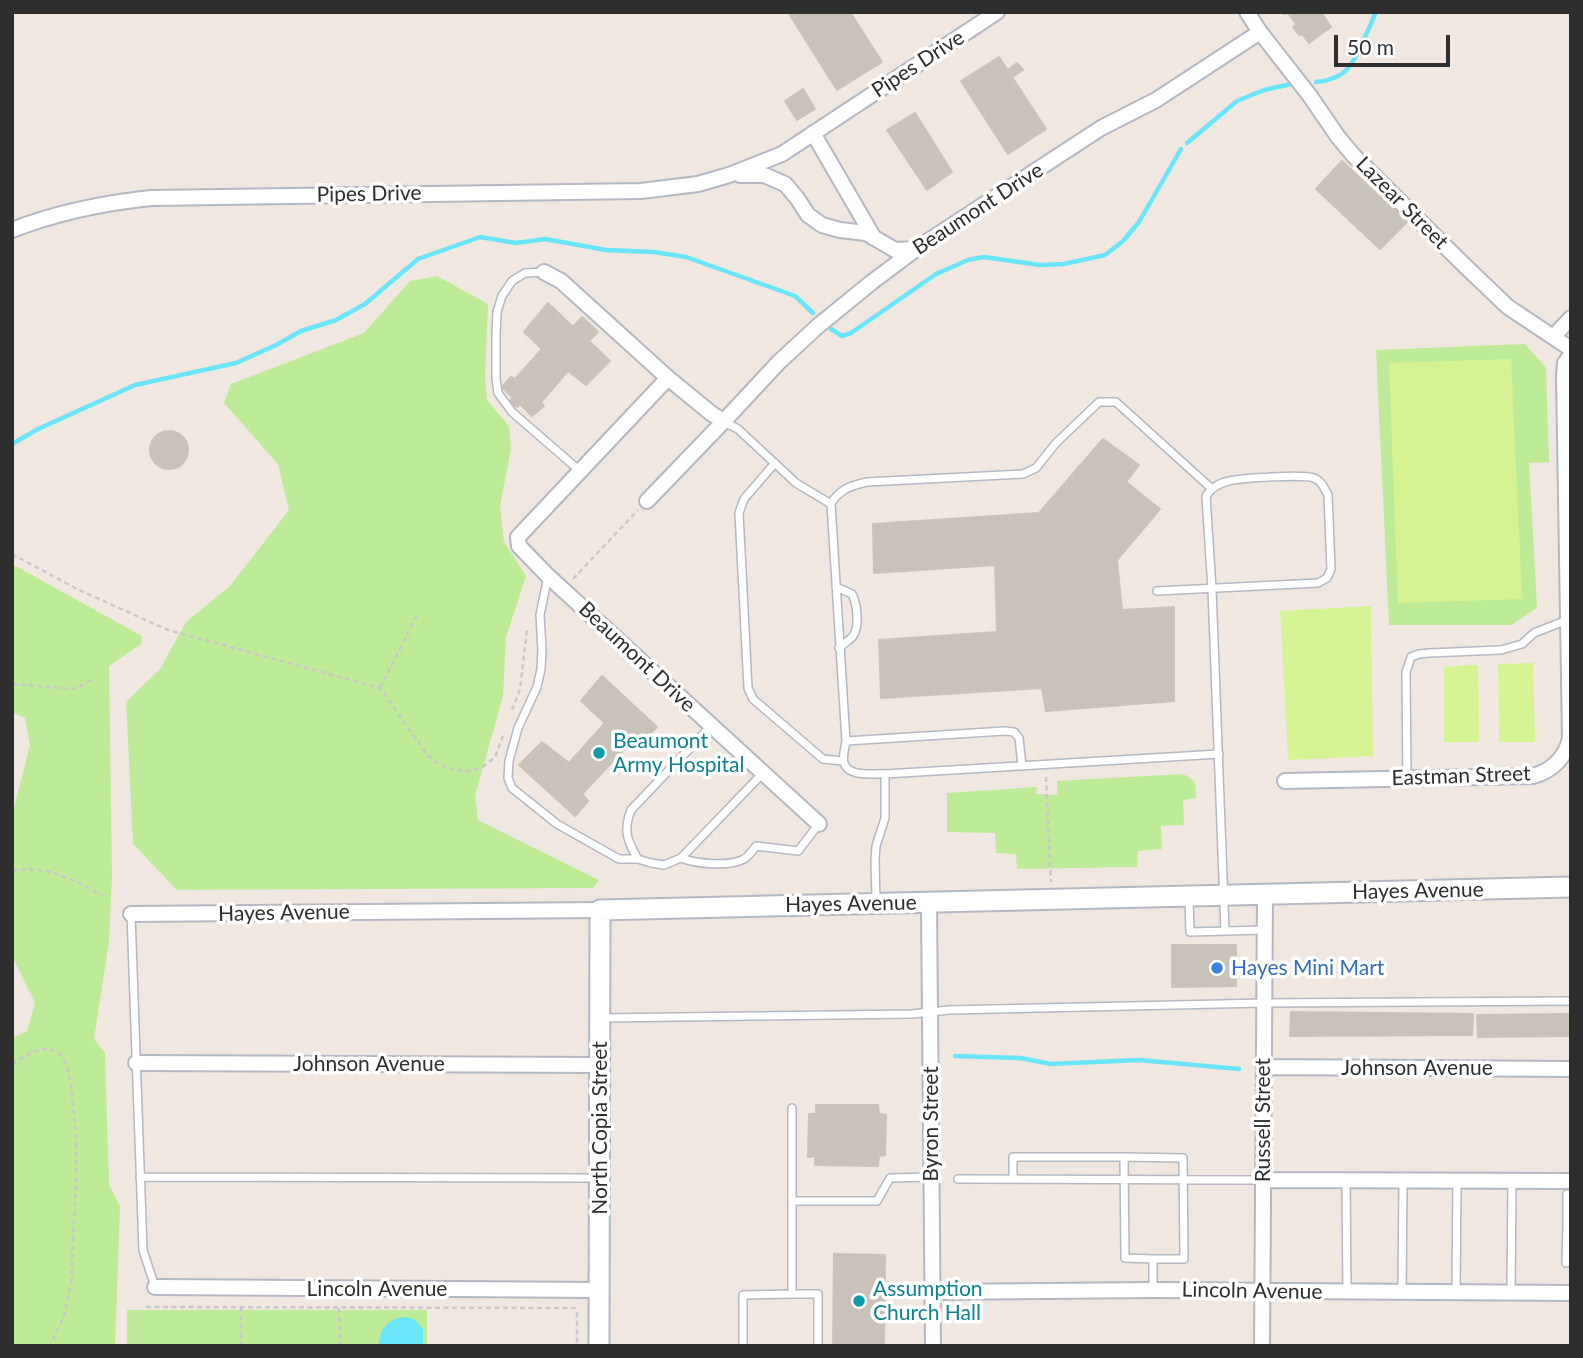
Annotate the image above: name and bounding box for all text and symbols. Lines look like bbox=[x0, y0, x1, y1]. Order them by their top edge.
scale bar bbox=[1338, 21, 1454, 65]
street label: Pipes Drive bbox=[867, 25, 969, 103]
text: 50 m bbox=[1347, 34, 1394, 59]
street label: Lazear Street bbox=[1351, 152, 1453, 254]
street label: Beaumont Drive bbox=[908, 157, 1048, 261]
street label: Pipes Drive bbox=[316, 180, 422, 208]
street label: Beaumont Drive bbox=[573, 597, 701, 717]
place label: Beaumont Army Hospital bbox=[613, 728, 744, 778]
marker: Beaumont Army Hospital bbox=[591, 745, 607, 761]
street label: Eastman Street bbox=[1391, 761, 1531, 791]
street label: Hayes Avenue bbox=[1352, 877, 1484, 905]
street label: Hayes Avenue bbox=[785, 890, 917, 918]
street label: Hayes Avenue bbox=[218, 899, 350, 927]
place label: Hayes Mini Mart bbox=[1231, 955, 1384, 981]
marker: Hayes Mini Mart bbox=[1209, 960, 1225, 976]
street label: North Copia Street bbox=[587, 1041, 613, 1215]
street label: Johnson Avenue bbox=[293, 1051, 445, 1077]
street label: Johnson Avenue bbox=[1341, 1055, 1493, 1081]
street label: Russell Street bbox=[1250, 1058, 1276, 1182]
street label: Byron Street bbox=[918, 1066, 944, 1182]
street label: Lincoln Avenue bbox=[307, 1276, 447, 1302]
place label: Assumption Church Hall bbox=[873, 1276, 983, 1326]
street label: Lincoln Avenue bbox=[1181, 1277, 1323, 1305]
marker: Assumption Church Hall bbox=[851, 1293, 867, 1309]

